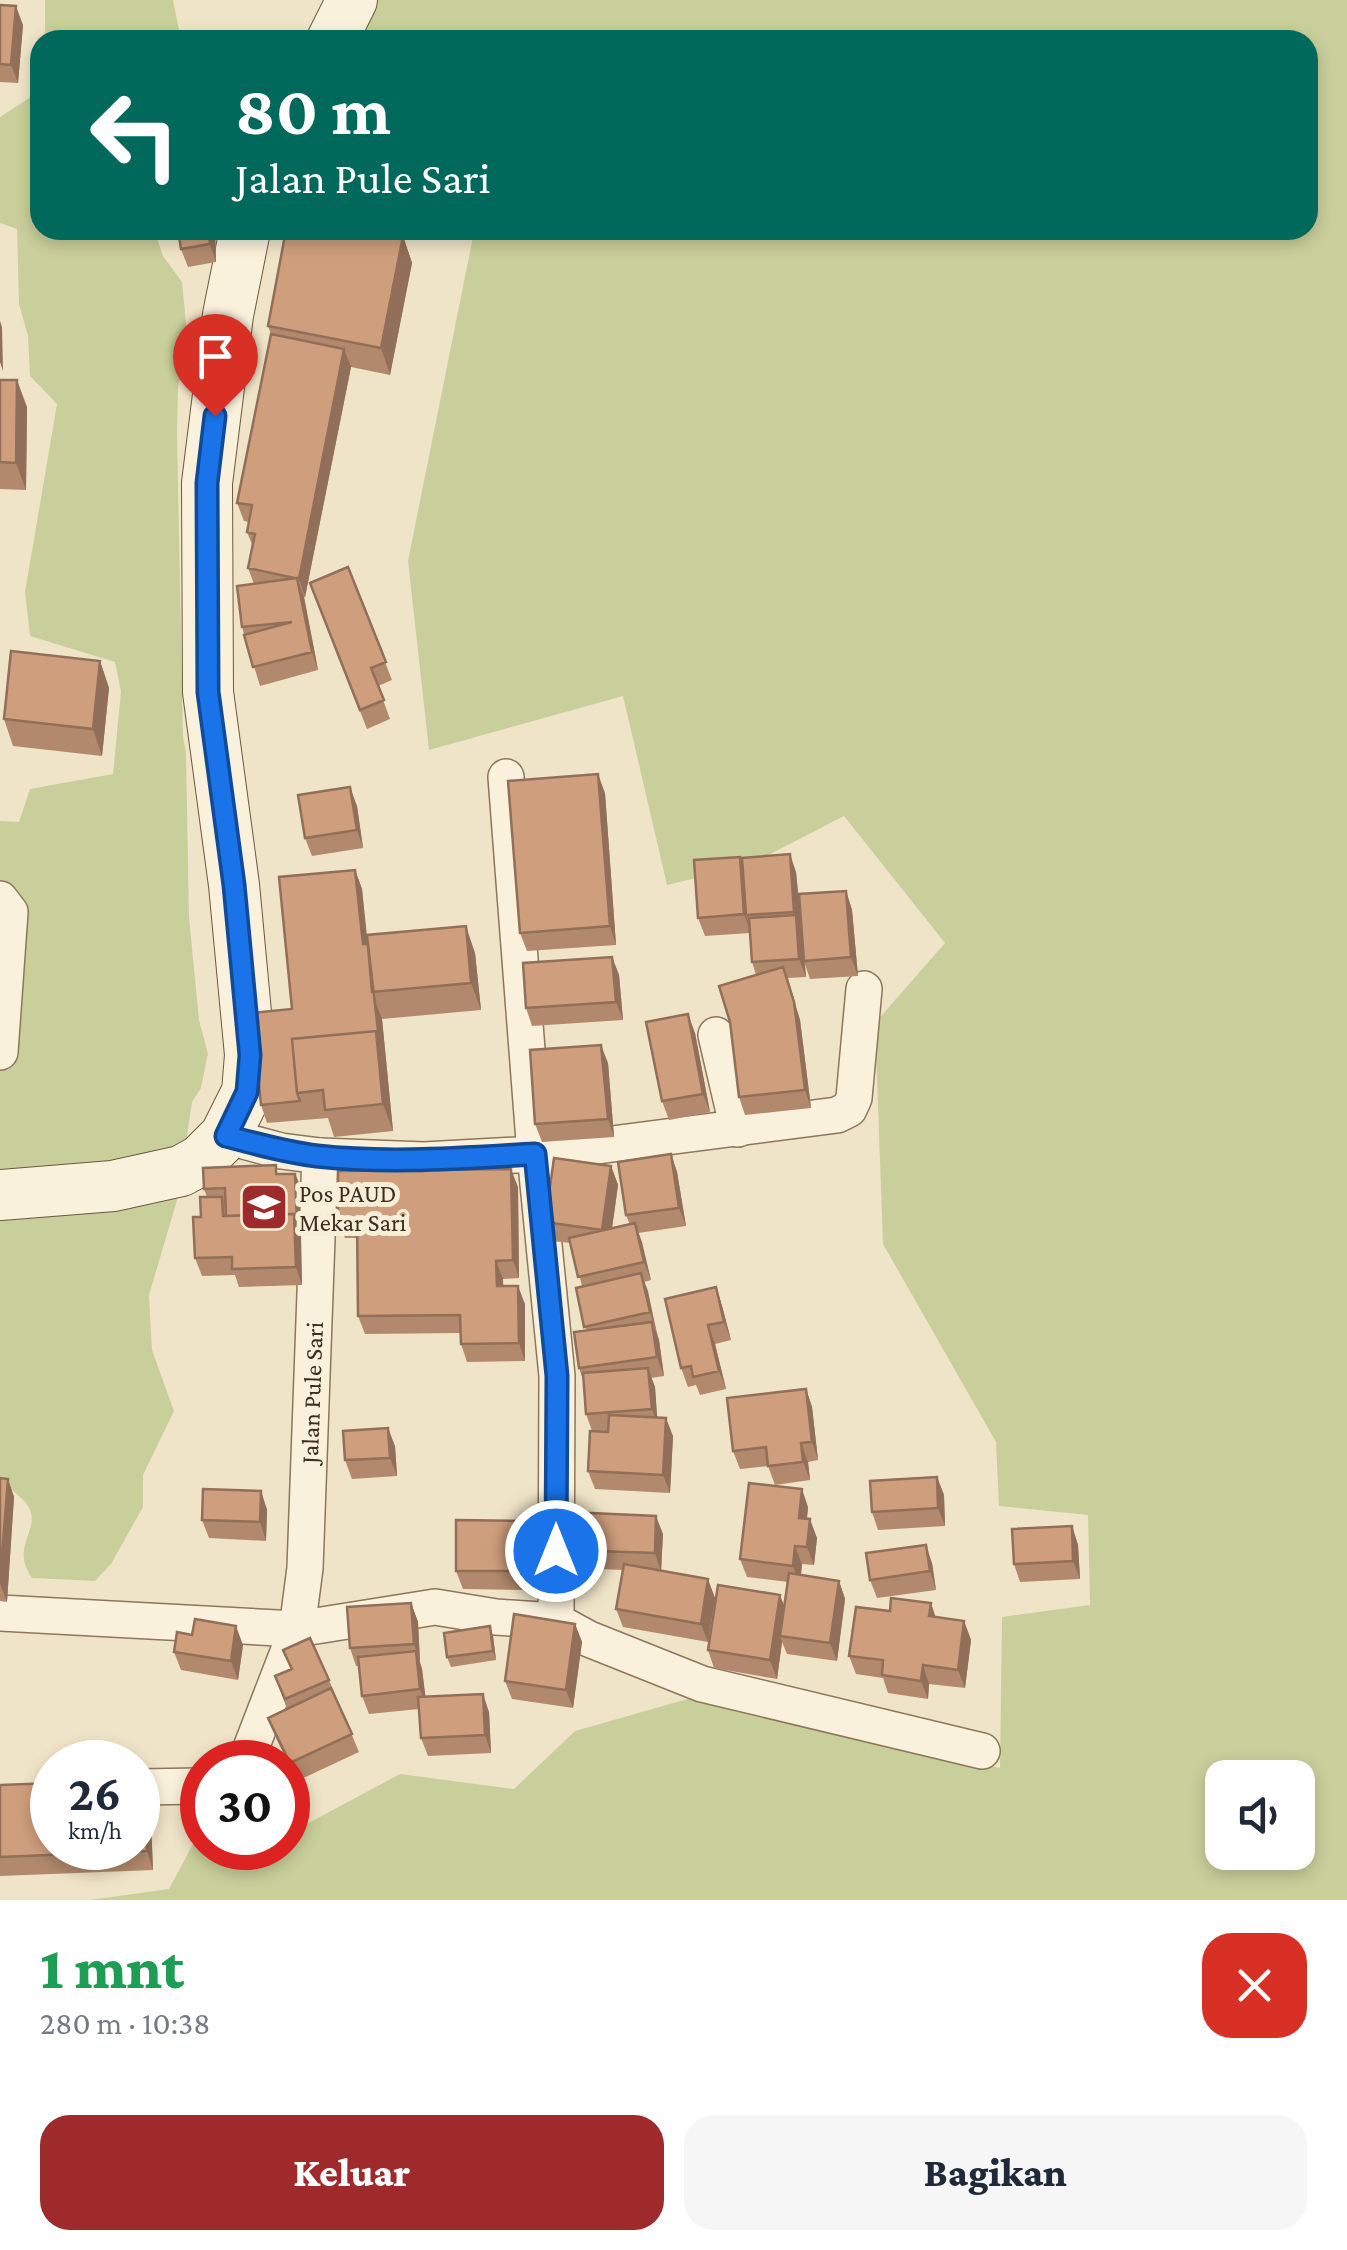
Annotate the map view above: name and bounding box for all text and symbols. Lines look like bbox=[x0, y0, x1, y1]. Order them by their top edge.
icon: left bbox=[70, 70, 200, 200]
text: 80 m bbox=[235, 71, 391, 149]
text: Jalan Pule Sari bbox=[235, 153, 491, 203]
pin bbox=[173, 314, 258, 417]
icon: arrive bbox=[188, 329, 243, 384]
place label: Pos PAUD Mekar Sari bbox=[299, 1180, 406, 1236]
school or university icon: Pos PAUD Mekar Sari bbox=[238, 1181, 290, 1233]
street label: Jalan Pule Sari bbox=[296, 1321, 328, 1466]
position arrow bbox=[504, 1499, 608, 1603]
speed limit sign: 30 bbox=[180, 1740, 310, 1870]
map controls bbox=[1205, 1760, 1315, 1870]
button: sound bbox=[1205, 1760, 1315, 1870]
text: 26 bbox=[69, 1765, 121, 1821]
text: km/h bbox=[68, 1817, 122, 1844]
button: close bbox=[1202, 1933, 1307, 2038]
text: 1 mnt bbox=[40, 1934, 184, 2001]
text: 280 m · 10:38 bbox=[40, 2005, 210, 2041]
button: Keluar bbox=[40, 2115, 664, 2230]
button: Bagikan bbox=[684, 2115, 1307, 2230]

